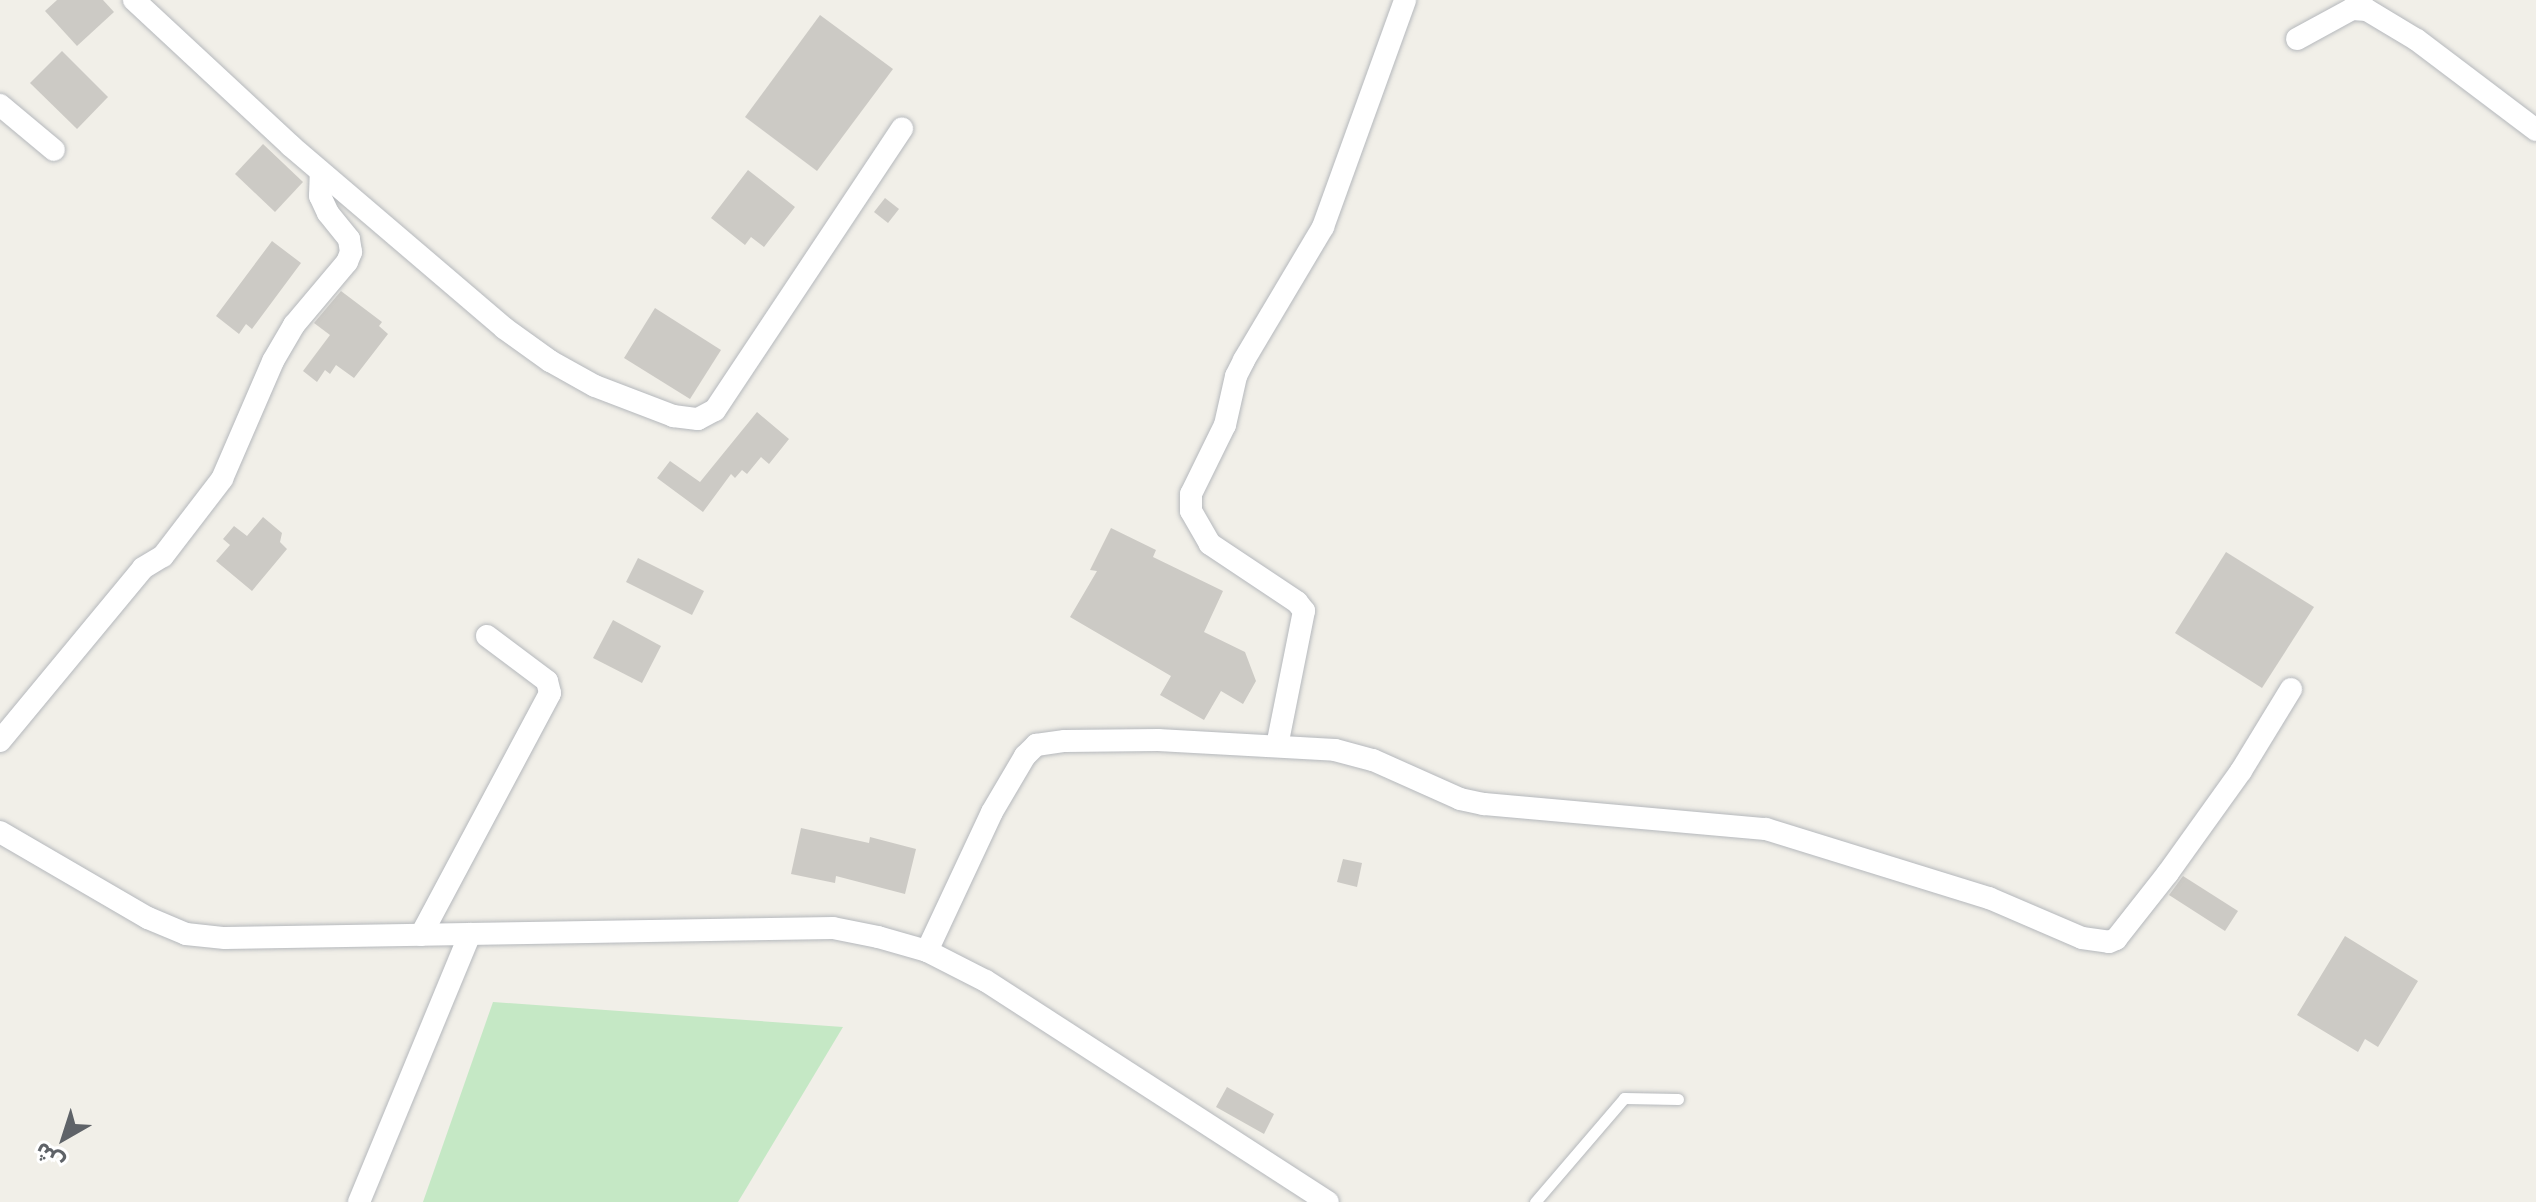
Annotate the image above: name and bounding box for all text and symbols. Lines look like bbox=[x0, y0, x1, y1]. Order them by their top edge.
north arrow bbox=[24, 1098, 104, 1178]
text: ش bbox=[28, 1136, 69, 1177]

